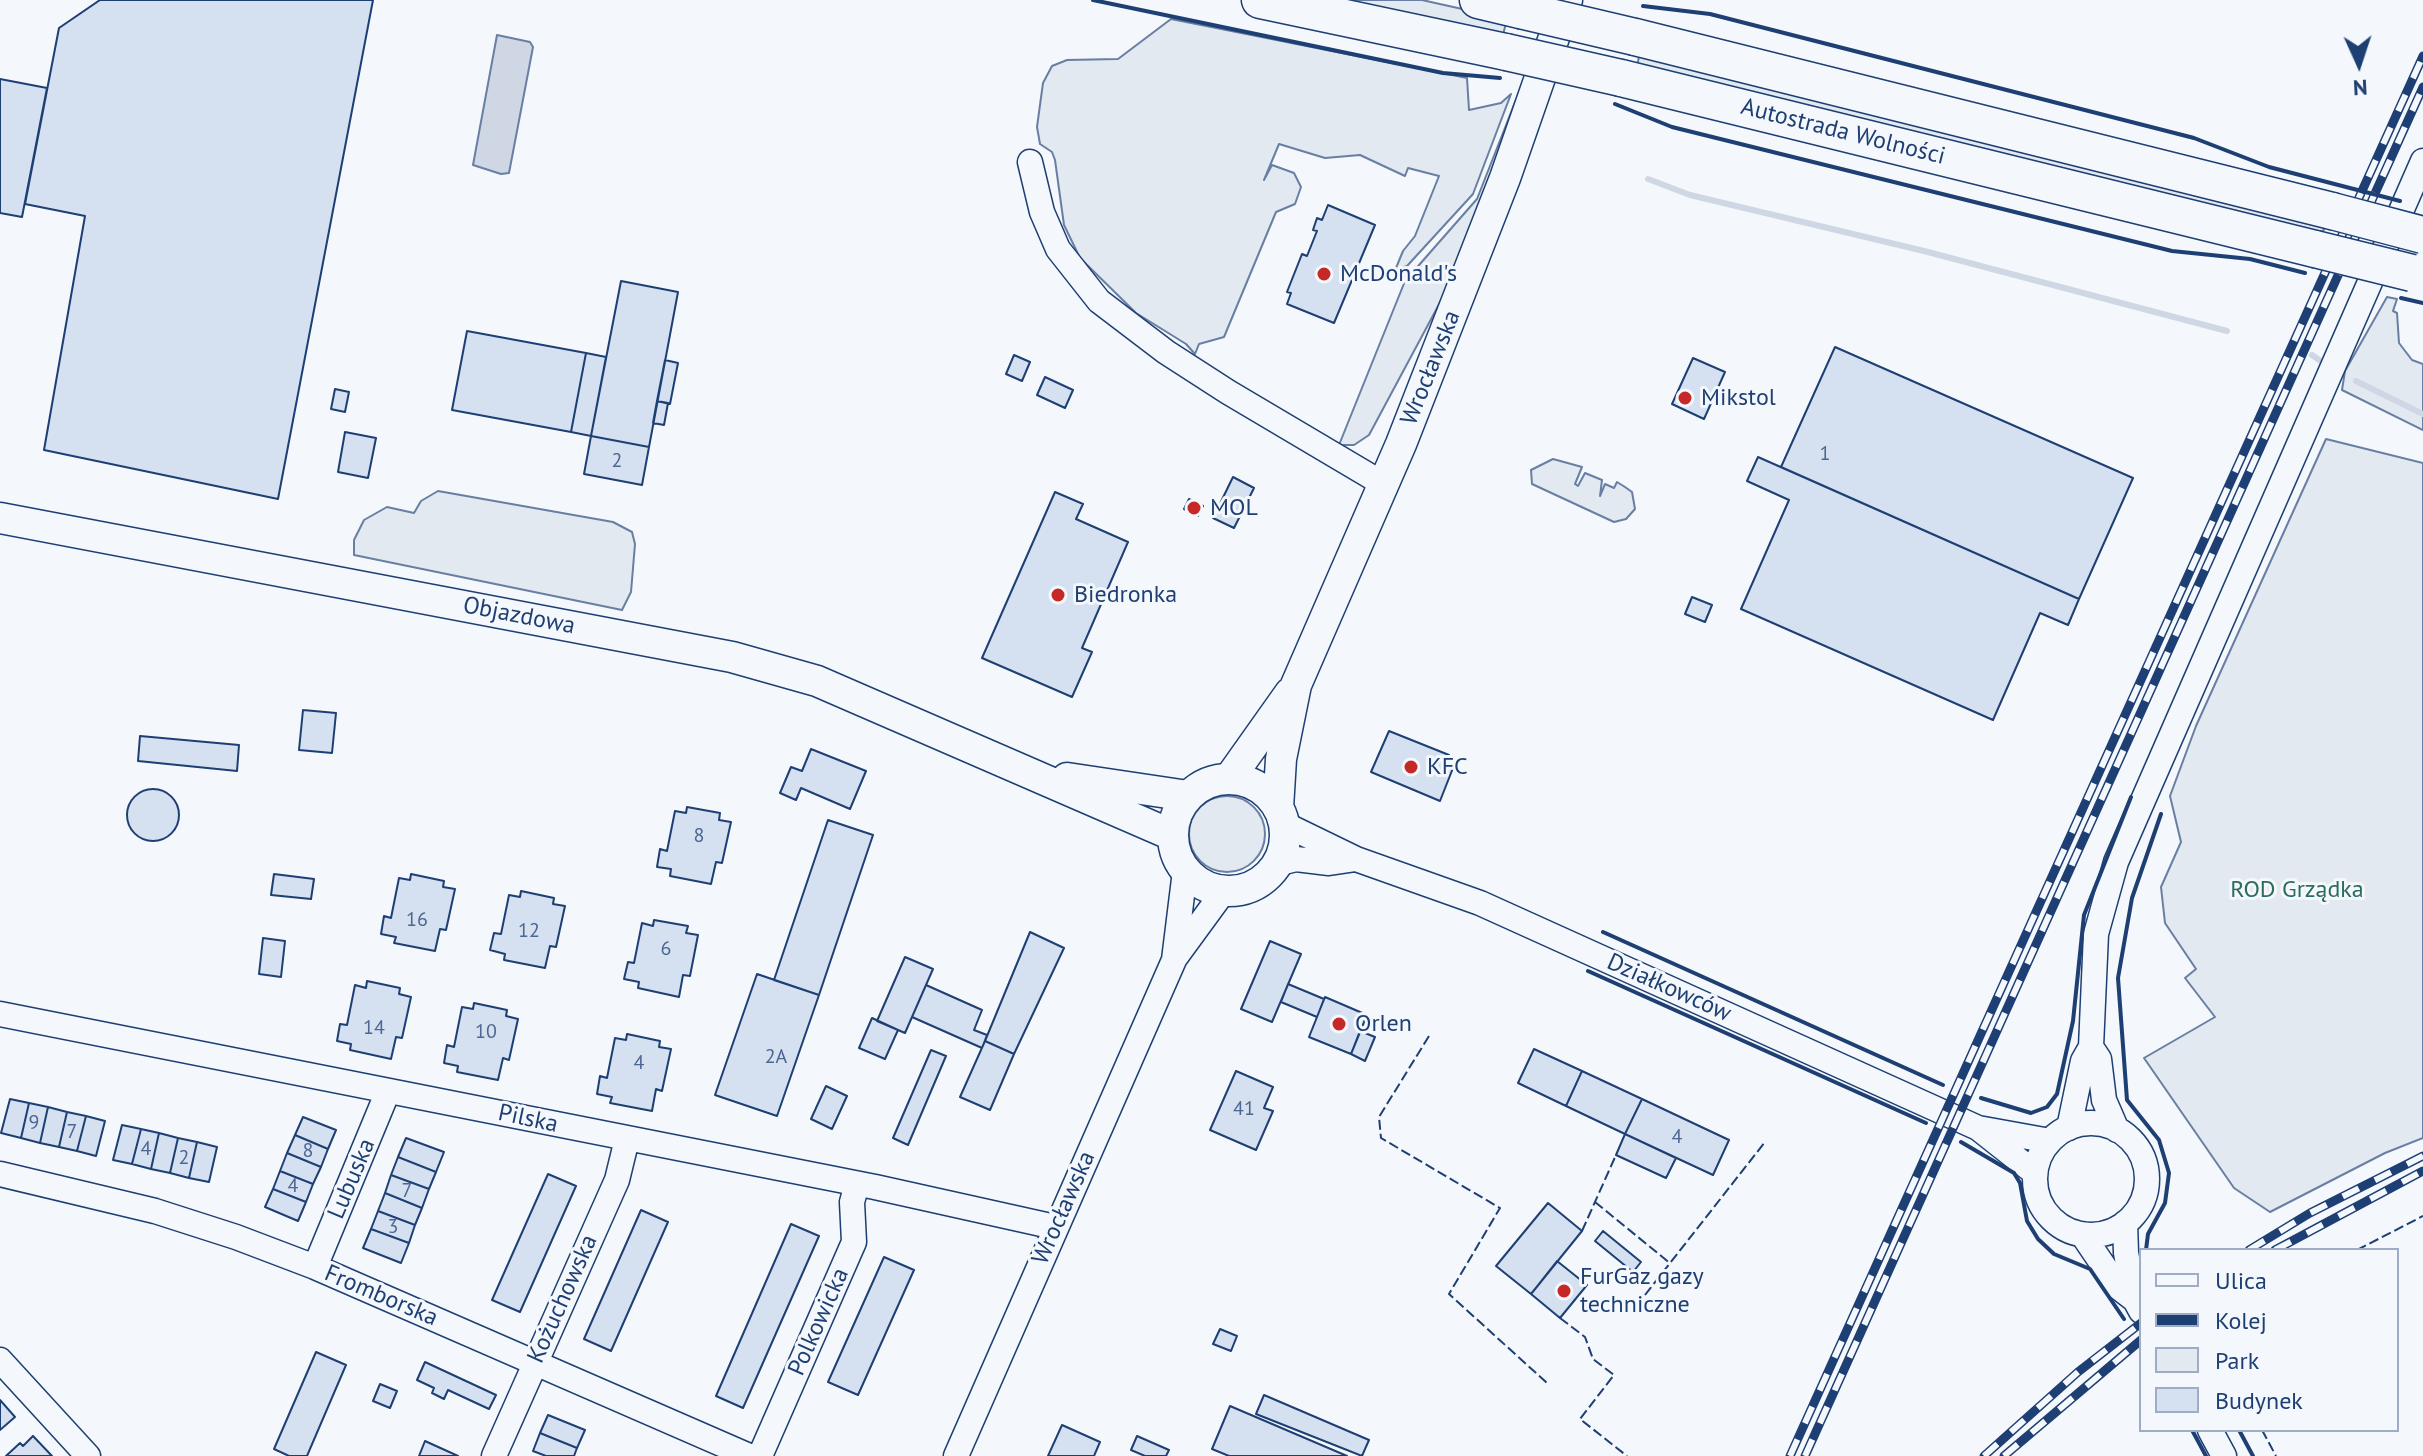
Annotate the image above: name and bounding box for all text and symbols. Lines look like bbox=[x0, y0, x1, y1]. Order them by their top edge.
north arrow bbox=[2319, 24, 2399, 104]
text: N bbox=[2352, 74, 2368, 102]
street label: Autostrada Wolności bbox=[1738, 93, 1948, 171]
place label: McDonald's bbox=[1340, 260, 1457, 288]
marker: McDonald's bbox=[1315, 265, 1333, 283]
street label: Wrocławska bbox=[1395, 307, 1467, 429]
place label: Mikstol bbox=[1701, 384, 1776, 412]
marker: Mikstol bbox=[1676, 389, 1694, 407]
house number: 1 bbox=[1820, 442, 1830, 466]
house number: 2 bbox=[612, 449, 622, 473]
place label: MOL bbox=[1210, 494, 1258, 522]
marker: MOL bbox=[1185, 499, 1203, 517]
place label: Biedronka bbox=[1074, 581, 1177, 609]
marker: Biedronka bbox=[1049, 586, 1067, 604]
street label: Objazdowa bbox=[461, 591, 577, 641]
place label: KFC bbox=[1427, 753, 1468, 781]
marker: KFC bbox=[1402, 758, 1420, 776]
house number: 8 bbox=[694, 824, 704, 848]
park label: ROD Grządka bbox=[2230, 876, 2364, 904]
house number: 16 bbox=[406, 908, 428, 932]
house number: 12 bbox=[518, 919, 540, 943]
house number: 6 bbox=[661, 937, 671, 961]
street label: Działkowców bbox=[1602, 948, 1736, 1028]
place label: Orlen bbox=[1355, 1010, 1412, 1038]
marker: Orlen bbox=[1330, 1015, 1348, 1033]
house number: 14 bbox=[363, 1016, 385, 1040]
house number: 10 bbox=[475, 1020, 497, 1044]
house number: 2A bbox=[765, 1045, 787, 1069]
house number: 4 bbox=[634, 1051, 644, 1075]
house number: 41 bbox=[1233, 1097, 1255, 1121]
street label: Pilska bbox=[495, 1099, 561, 1139]
house number: 9 bbox=[29, 1111, 39, 1135]
house number: 7 bbox=[67, 1120, 77, 1144]
house number: 4 bbox=[1672, 1125, 1682, 1149]
street label: Lubuska bbox=[322, 1135, 382, 1223]
house number: 4 bbox=[141, 1137, 151, 1161]
house number: 8 bbox=[303, 1139, 313, 1163]
house number: 2 bbox=[179, 1146, 189, 1170]
street label: Wrocławska bbox=[1026, 1147, 1102, 1269]
house number: 4 bbox=[288, 1174, 298, 1198]
house number: 7 bbox=[402, 1179, 412, 1203]
house number: 3 bbox=[388, 1215, 398, 1239]
street label: Kożuchowska bbox=[522, 1230, 604, 1368]
legend bbox=[2139, 1248, 2399, 1432]
street label: Fromborska bbox=[320, 1259, 442, 1333]
place label: FurGaz gazy techniczne bbox=[1580, 1263, 1704, 1319]
street label: Polkowicka bbox=[783, 1264, 855, 1380]
text: Ulica bbox=[2215, 1265, 2267, 1296]
marker: FurGaz gazy techniczne bbox=[1555, 1282, 1573, 1300]
text: Kolej bbox=[2215, 1305, 2267, 1336]
text: Park bbox=[2215, 1345, 2259, 1376]
text: Budynek bbox=[2215, 1385, 2303, 1416]

